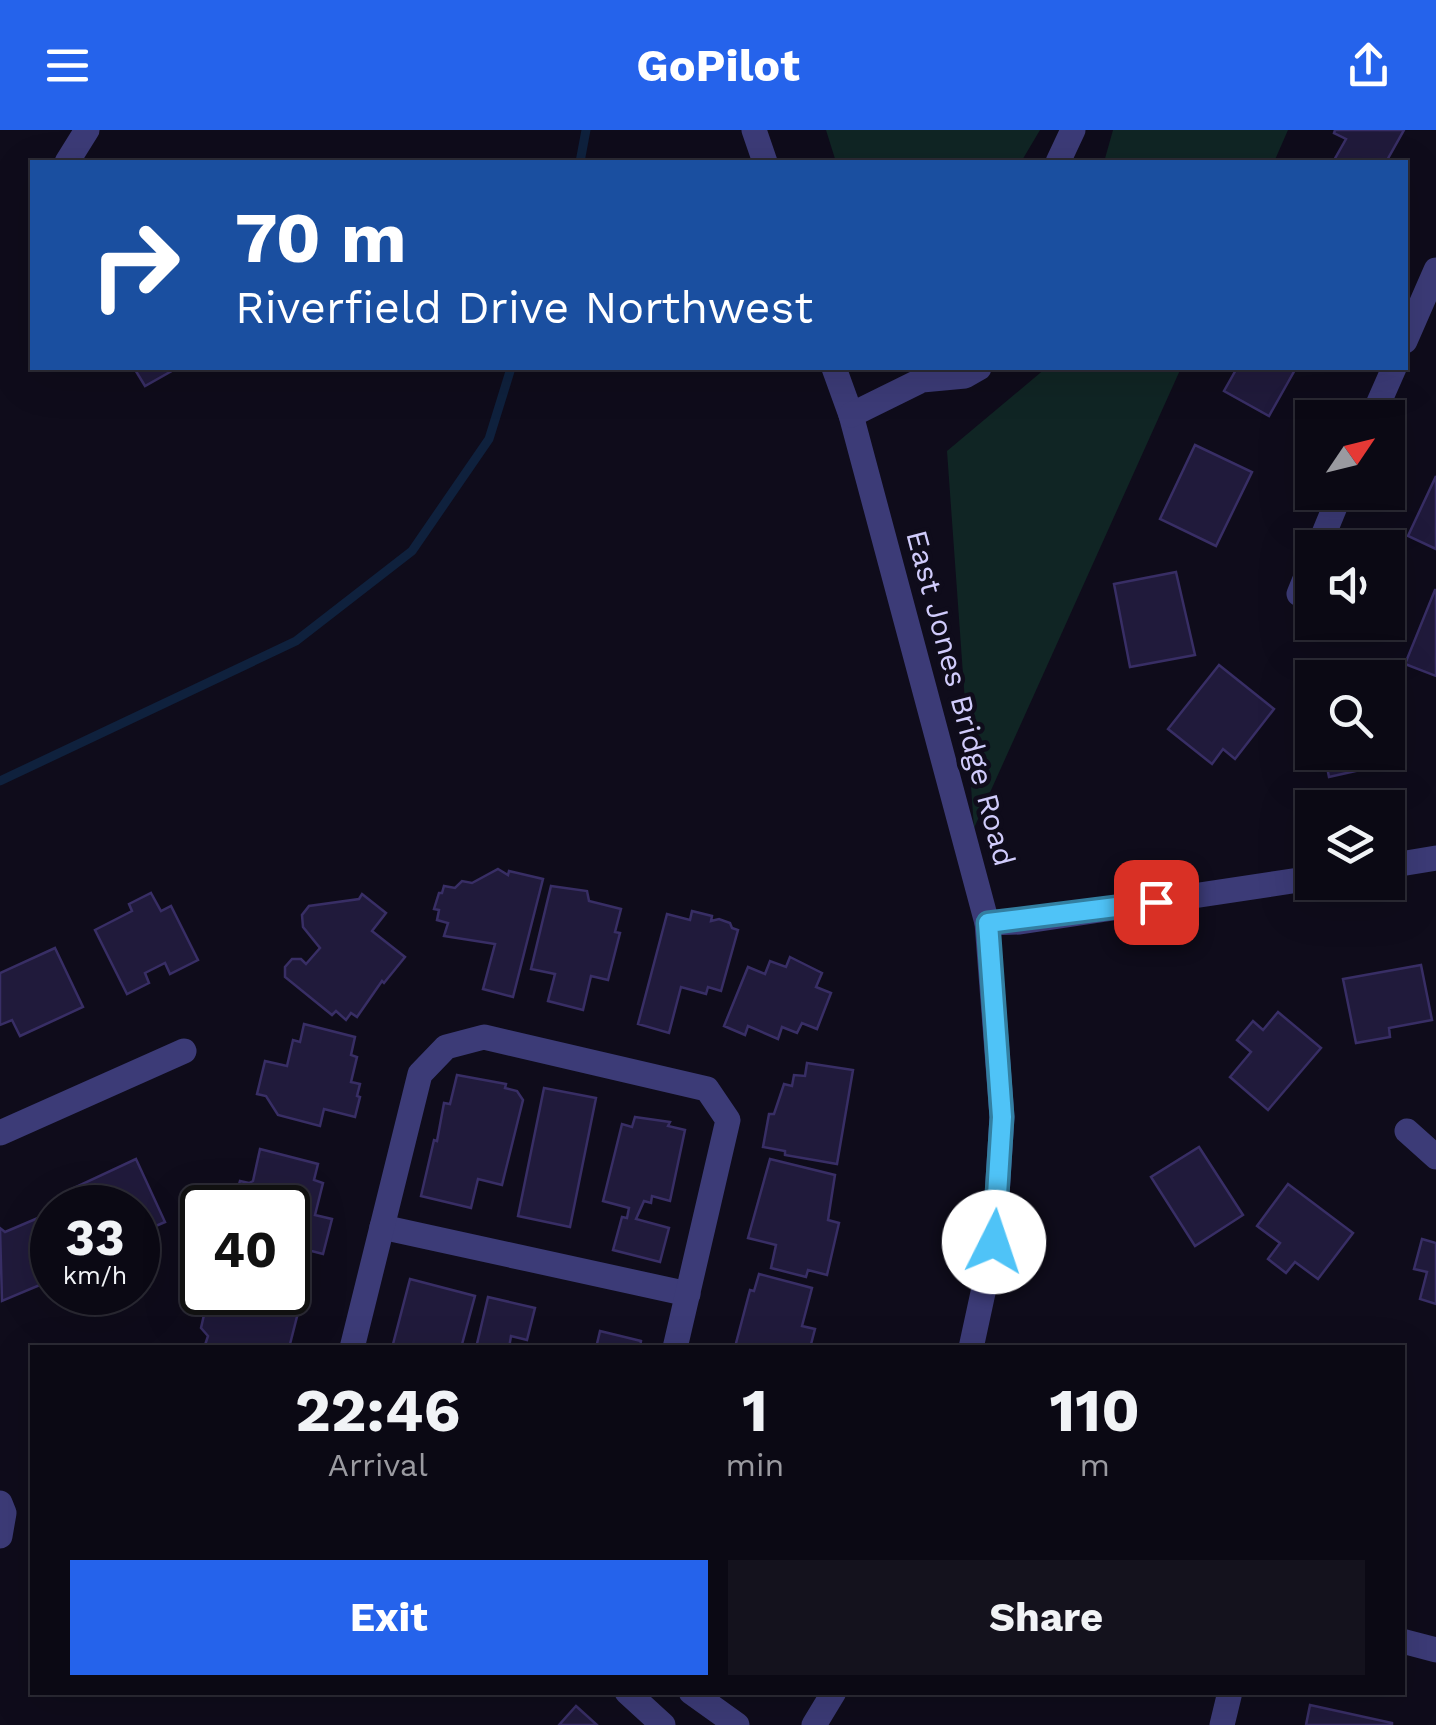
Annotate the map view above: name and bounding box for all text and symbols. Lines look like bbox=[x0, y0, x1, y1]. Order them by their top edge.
icon: menu bbox=[40, 38, 95, 93]
icon: share bbox=[1341, 38, 1396, 93]
text: GoPilot bbox=[636, 39, 800, 92]
text: 70 m bbox=[235, 197, 407, 279]
icon: right bbox=[70, 200, 200, 330]
text: Riverfield Drive Northwest bbox=[235, 281, 813, 334]
north arrow bbox=[1295, 400, 1405, 510]
map controls bbox=[1295, 400, 1405, 900]
street label: East Jones Bridge Road bbox=[899, 526, 1023, 870]
button: sound bbox=[1295, 530, 1405, 640]
button: search bbox=[1295, 660, 1405, 770]
button: layers bbox=[1295, 790, 1405, 900]
pin bbox=[1114, 860, 1199, 945]
icon: arrive bbox=[1129, 875, 1184, 930]
speed limit sign: 40 bbox=[180, 1185, 310, 1315]
position arrow bbox=[942, 1190, 1046, 1294]
text: 33 bbox=[65, 1208, 125, 1267]
text: km/h bbox=[63, 1261, 127, 1290]
text: 22:46 bbox=[295, 1375, 460, 1446]
text: 1 bbox=[742, 1375, 768, 1446]
text: 110 bbox=[1049, 1375, 1140, 1446]
text: Arrival bbox=[328, 1446, 428, 1484]
text: min bbox=[726, 1446, 784, 1484]
text: m bbox=[1079, 1446, 1110, 1484]
button: Exit bbox=[70, 1560, 708, 1675]
button: Share bbox=[728, 1560, 1365, 1675]

